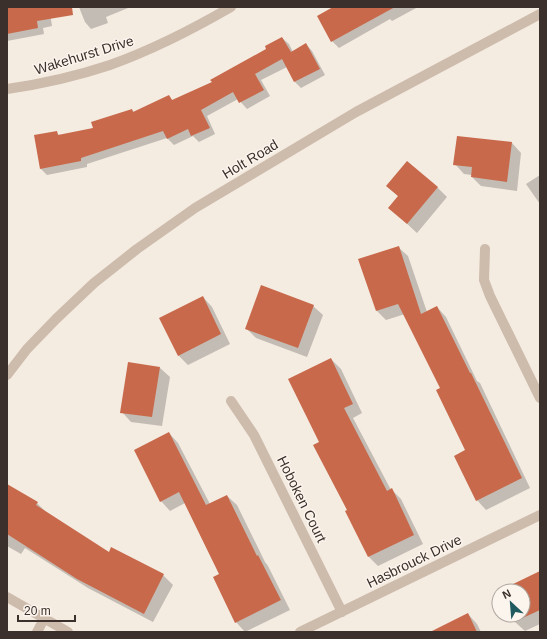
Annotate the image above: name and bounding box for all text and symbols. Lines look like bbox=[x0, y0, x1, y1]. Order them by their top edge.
street label: Wakehurst Drive bbox=[32, 32, 136, 78]
street label: Holt Road bbox=[219, 136, 281, 182]
street label: Hoboken Court bbox=[274, 453, 330, 545]
street label: Hasbrouck Drive bbox=[364, 531, 464, 591]
north arrow bbox=[491, 583, 531, 623]
text: N bbox=[500, 587, 513, 601]
scale bar bbox=[18, 597, 75, 623]
text: 20 m bbox=[24, 604, 51, 618]

